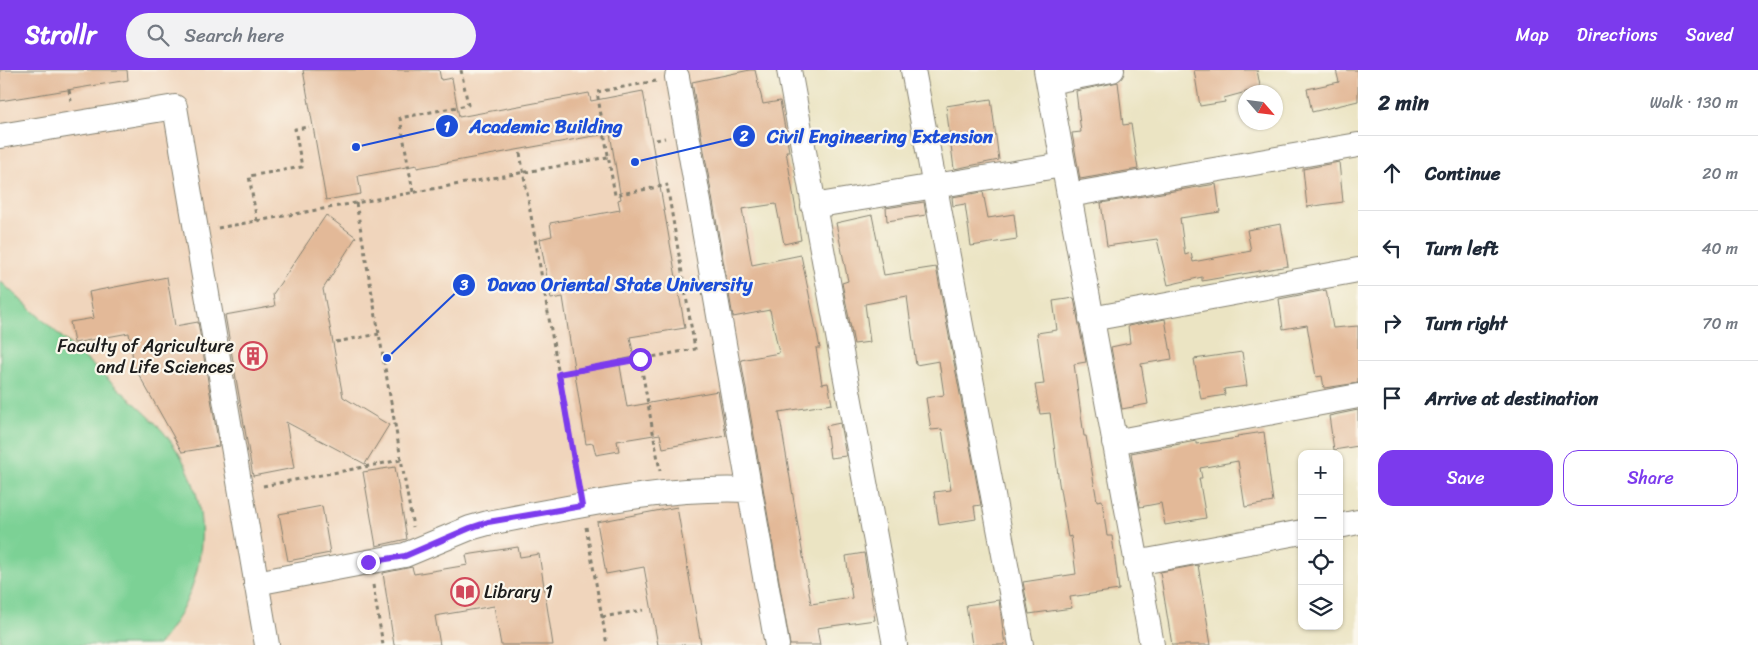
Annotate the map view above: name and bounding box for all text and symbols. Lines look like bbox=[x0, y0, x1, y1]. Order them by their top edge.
search box bbox=[126, 13, 476, 58]
text: Strollr bbox=[25, 14, 96, 56]
text: Search here bbox=[184, 19, 284, 52]
text: Map bbox=[1516, 19, 1549, 51]
text: Directions bbox=[1577, 19, 1658, 51]
text: Saved bbox=[1686, 19, 1733, 51]
icon: search bbox=[144, 21, 172, 49]
text: 2 min bbox=[1378, 84, 1429, 122]
north arrow bbox=[1238, 85, 1283, 130]
text: Walk · 130 m bbox=[1650, 88, 1738, 117]
callout: Academic Building bbox=[435, 109, 633, 143]
text: Academic Building bbox=[468, 110, 623, 143]
text: 1 bbox=[444, 114, 451, 140]
callout: Civil Engineering Extension bbox=[731, 119, 1003, 153]
text: Civil Engineering Extension bbox=[766, 120, 994, 153]
text: 2 bbox=[739, 123, 749, 149]
text: Continue bbox=[1425, 157, 1501, 190]
icon: ahead bbox=[1378, 159, 1406, 187]
text: 20 m bbox=[1702, 159, 1738, 188]
text: Turn left bbox=[1425, 232, 1498, 265]
icon: left bbox=[1378, 234, 1406, 262]
text: 40 m bbox=[1701, 234, 1738, 263]
callout: Davao Oriental State University bbox=[452, 268, 762, 302]
text: Davao Oriental State University bbox=[487, 268, 754, 301]
text: 3 bbox=[459, 272, 469, 298]
text: Turn right bbox=[1425, 307, 1507, 340]
icon: right bbox=[1378, 309, 1406, 337]
text: 70 m bbox=[1702, 309, 1738, 338]
place label: Faculty of Agriculture and Life Sciences bbox=[58, 330, 235, 383]
building icon: Faculty of Agriculture and Life Sciences bbox=[238, 341, 268, 371]
route start bbox=[629, 348, 652, 371]
text: Arrive at destination bbox=[1425, 382, 1598, 415]
icon: arrive bbox=[1378, 384, 1406, 412]
map controls bbox=[1298, 450, 1343, 630]
button: + bbox=[1298, 450, 1343, 495]
button: Save bbox=[1378, 450, 1553, 506]
button: Share bbox=[1563, 450, 1738, 506]
button: − bbox=[1298, 495, 1343, 540]
button: locate bbox=[1298, 540, 1343, 585]
route end bbox=[357, 551, 380, 574]
place label: Library 1 bbox=[484, 576, 553, 608]
library icon: Library 1 bbox=[450, 577, 480, 607]
button: layers bbox=[1298, 585, 1343, 630]

